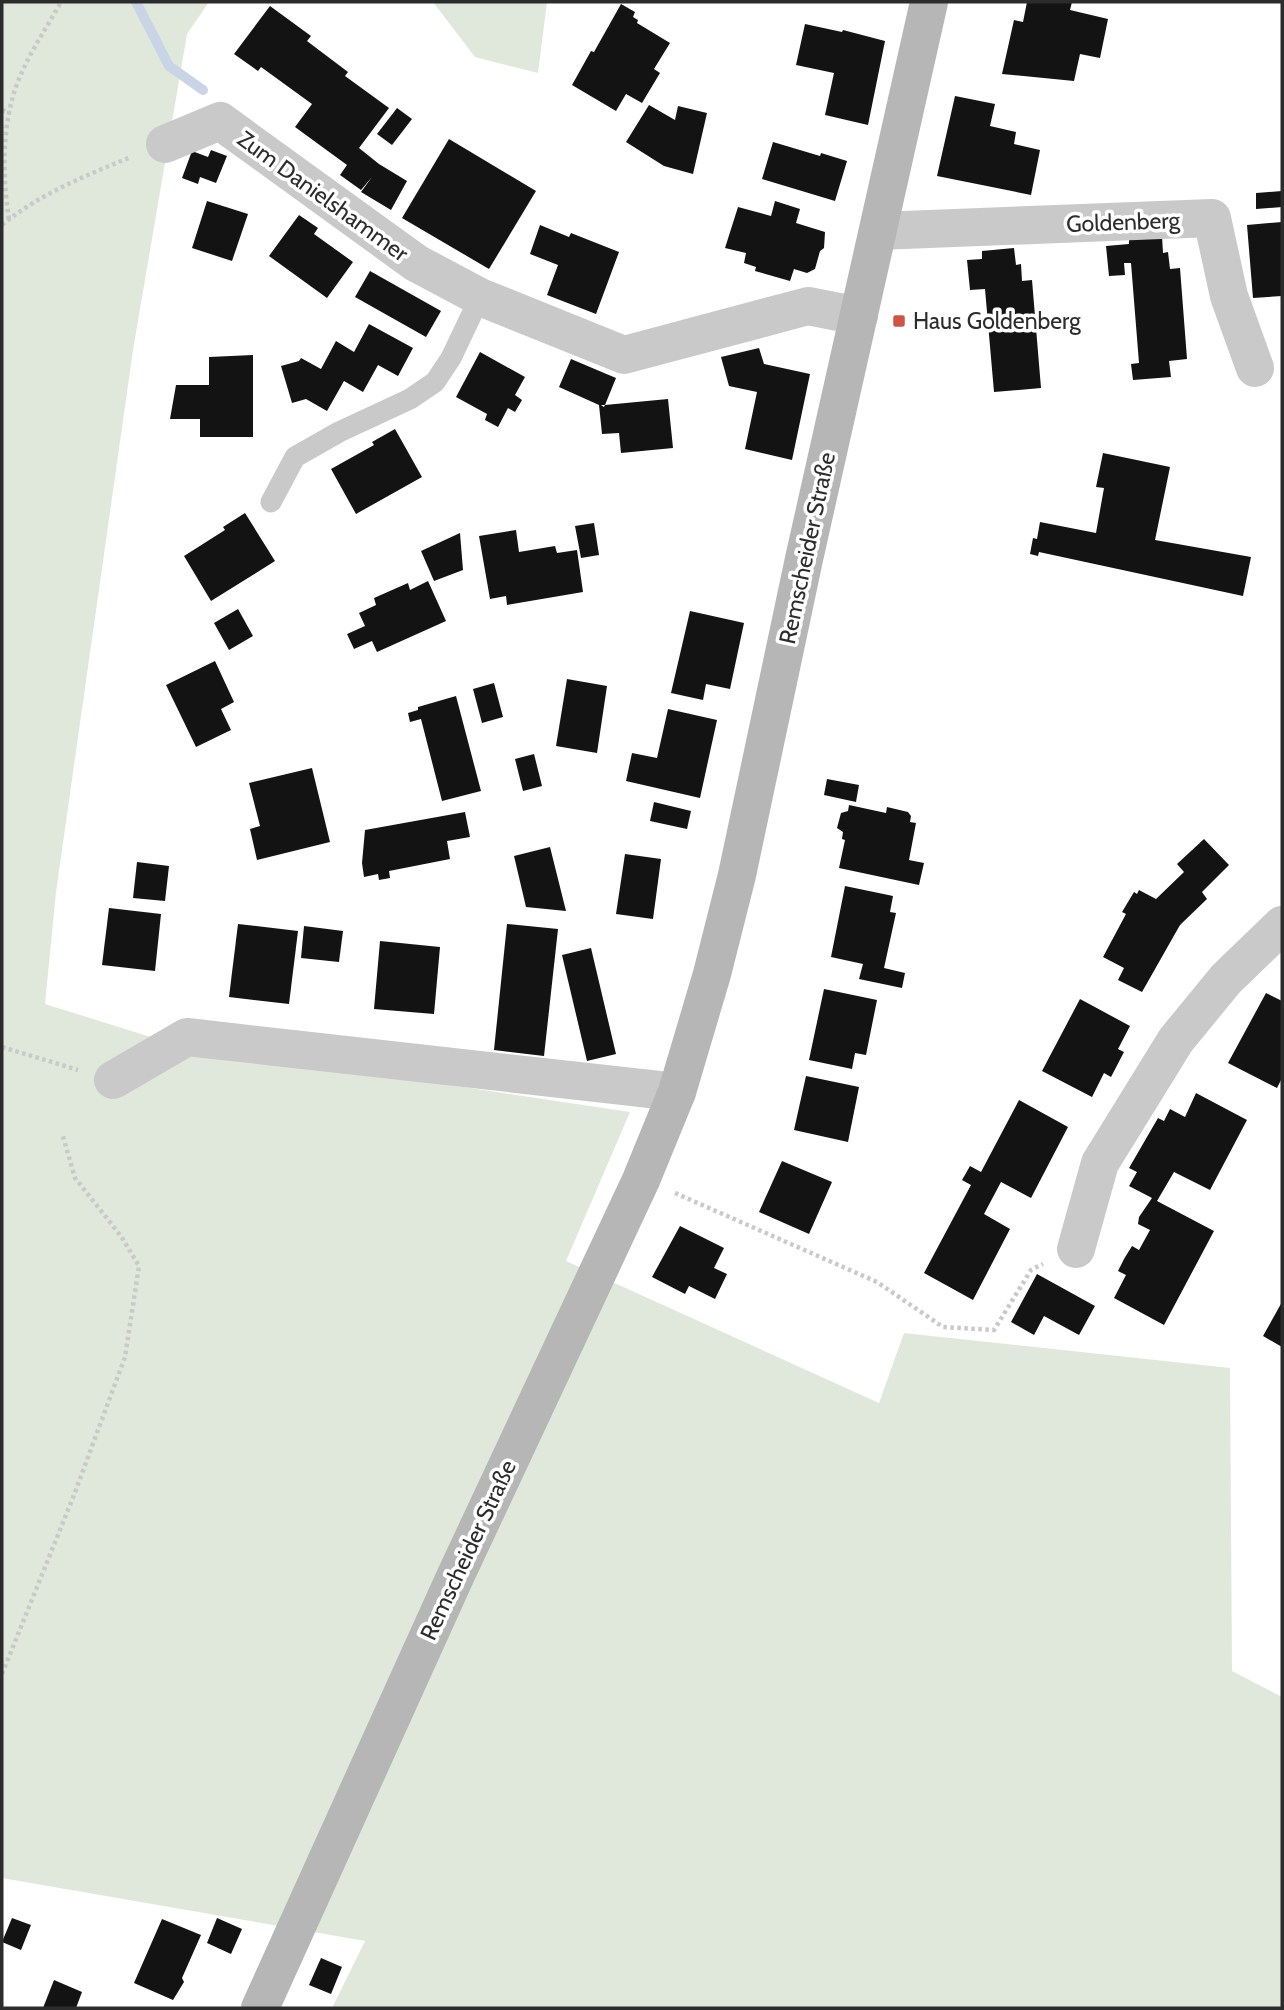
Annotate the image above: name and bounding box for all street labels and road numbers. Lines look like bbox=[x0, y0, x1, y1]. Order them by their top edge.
street label: Zum Danielshammer bbox=[232, 125, 414, 268]
street label: Goldenberg bbox=[1066, 206, 1181, 238]
street label: Remscheider Straße bbox=[773, 449, 841, 646]
street label: Remscheider Straße bbox=[414, 1455, 522, 1644]

